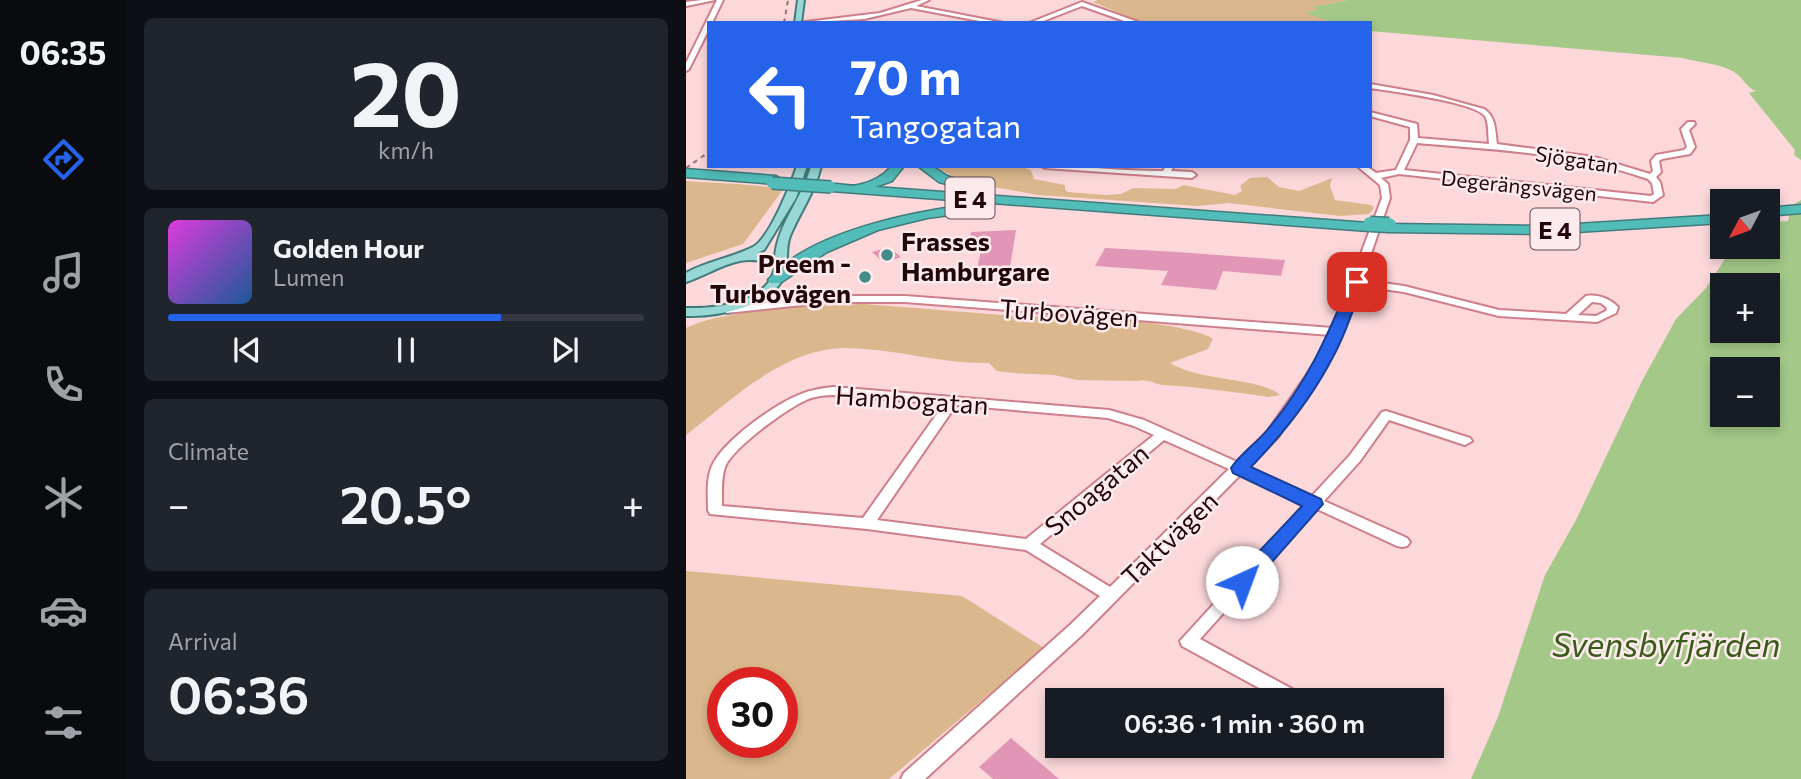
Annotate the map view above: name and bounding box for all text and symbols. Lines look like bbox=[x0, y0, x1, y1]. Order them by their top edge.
text: 06:35 bbox=[20, 32, 106, 72]
text: 20 bbox=[350, 34, 462, 146]
text: 70 m bbox=[850, 45, 961, 105]
icon: left bbox=[735, 49, 826, 140]
text: Tangogatan bbox=[850, 105, 1021, 145]
icon: directions bbox=[39, 135, 88, 184]
text: km/h bbox=[378, 136, 434, 164]
street label: Sjögatan bbox=[1534, 140, 1620, 178]
street label: Degerängsvägen bbox=[1440, 164, 1598, 206]
road number: E 4 bbox=[946, 178, 994, 218]
north arrow bbox=[1710, 189, 1780, 259]
map controls bbox=[1710, 189, 1780, 427]
road number: E 4 bbox=[1530, 209, 1580, 250]
place label: Frasses Hamburgare bbox=[901, 225, 1050, 286]
text: Golden Hour bbox=[273, 232, 424, 263]
place label: Preem - Turbovägen bbox=[710, 247, 851, 308]
marker: Frasses Hamburgare bbox=[879, 247, 895, 263]
icon: music bbox=[39, 248, 88, 297]
pin bbox=[1327, 252, 1387, 312]
text: Lumen bbox=[273, 263, 344, 291]
icon: arrive bbox=[1338, 263, 1376, 301]
marker: Preem - Turbovägen bbox=[857, 269, 873, 285]
button: + bbox=[1710, 273, 1780, 343]
street label: Turbovägen bbox=[999, 292, 1139, 332]
icon: previous bbox=[228, 331, 266, 369]
icon: pause bbox=[387, 331, 425, 369]
icon: next bbox=[546, 331, 584, 369]
button: − bbox=[1710, 357, 1780, 427]
icon: phone bbox=[39, 360, 88, 409]
street label: Hambogatan bbox=[834, 378, 990, 420]
text: Climate bbox=[168, 437, 249, 465]
street label: Snoagatan bbox=[1038, 437, 1154, 541]
text: 20.5° bbox=[340, 471, 471, 535]
icon: climate bbox=[39, 473, 88, 522]
text: − bbox=[168, 480, 190, 527]
text: + bbox=[622, 480, 644, 527]
street label: Taktvägen bbox=[1114, 485, 1224, 591]
position arrow bbox=[1205, 545, 1279, 619]
icon: car bbox=[39, 586, 88, 635]
water label: Svensbyfjärden bbox=[1552, 623, 1780, 664]
text: Arrival bbox=[168, 627, 238, 655]
text: 06:36 bbox=[168, 661, 310, 725]
speed limit sign: 30 bbox=[707, 667, 798, 758]
icon: filters bbox=[39, 698, 88, 747]
text: 06:36 · 1 min · 360 m bbox=[1124, 707, 1365, 738]

